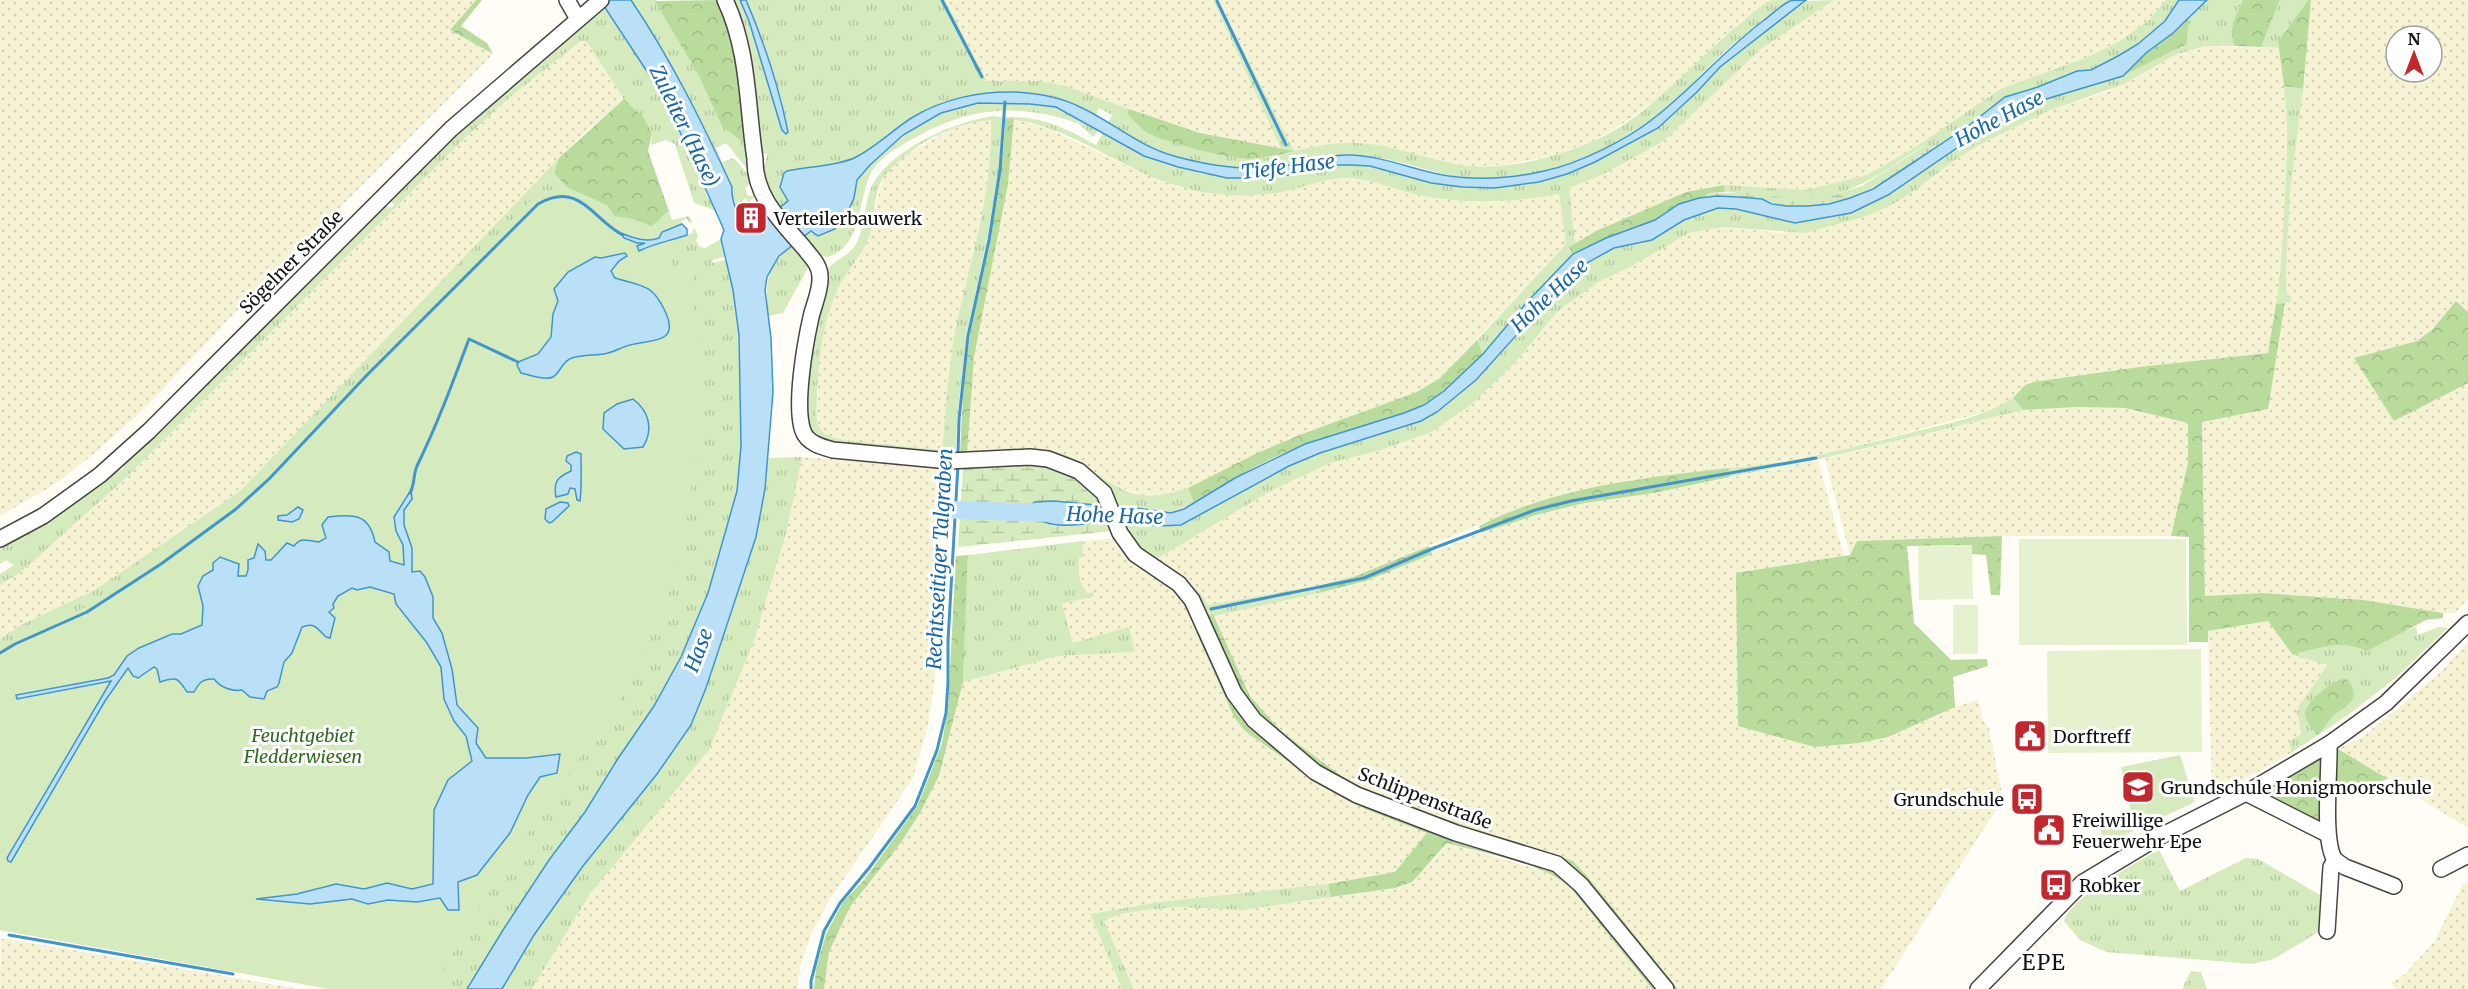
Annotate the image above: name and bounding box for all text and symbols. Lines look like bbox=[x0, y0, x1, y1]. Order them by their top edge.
north arrow bbox=[2384, 24, 2444, 84]
text: N bbox=[2408, 29, 2421, 49]
water label: Zuleiter (Hase) bbox=[644, 60, 725, 191]
water label: Hohe Hase bbox=[1949, 84, 2048, 152]
water label: Tiefe Hase bbox=[1240, 148, 1336, 184]
building icon: Verteilerbauwerk bbox=[733, 200, 769, 236]
street label: Sögelner Straße bbox=[234, 205, 348, 319]
place label: Verteilerbauwerk bbox=[773, 207, 923, 230]
water label: Hohe Hase bbox=[1504, 253, 1593, 338]
water label: Rechtsseitiger Talgraben bbox=[921, 448, 957, 670]
water label: Hohe Hase bbox=[1065, 501, 1164, 529]
water label: Hase bbox=[678, 625, 718, 676]
public building icon: Dorftreff bbox=[2012, 718, 2048, 754]
park label: Feuchtgebiet Fledderwiesen bbox=[243, 724, 362, 768]
place label: Dorftreff bbox=[2053, 725, 2132, 748]
street label: Schlippenstraße bbox=[1355, 762, 1495, 834]
school or university icon: Grundschule Honigmoorschule bbox=[2120, 769, 2156, 805]
place label: Grundschule Honigmoorschule bbox=[2161, 776, 2431, 799]
bus stop icon: Grundschule bbox=[2009, 781, 2045, 817]
place label: Grundschule bbox=[1894, 788, 2004, 811]
place label: Freiwillige Feuerwehr Epe bbox=[2072, 809, 2202, 853]
public building icon: Freiwillige Feuerwehr Epe bbox=[2031, 812, 2067, 848]
bus stop icon: Robker bbox=[2038, 867, 2074, 903]
place label: Robker bbox=[2079, 874, 2141, 897]
district label: EPE bbox=[2022, 949, 2066, 976]

